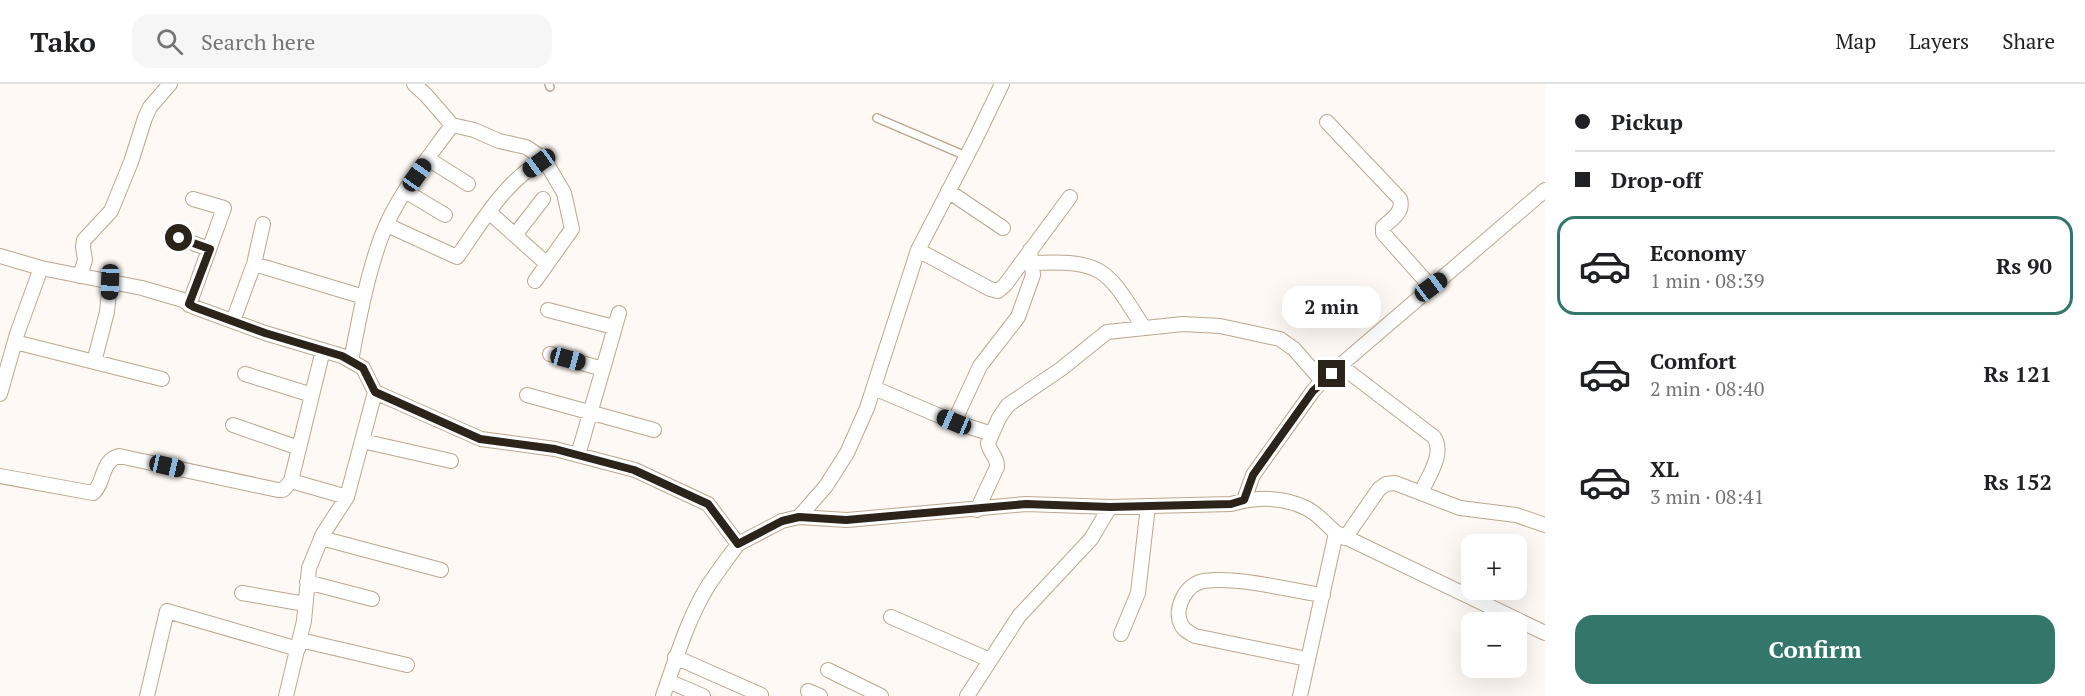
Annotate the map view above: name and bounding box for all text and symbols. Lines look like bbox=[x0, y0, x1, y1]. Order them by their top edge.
search box bbox=[132, 14, 552, 68]
text: Tako bbox=[30, 23, 96, 60]
icon: search bbox=[153, 25, 186, 58]
text: Search here bbox=[201, 27, 315, 56]
text: Map bbox=[1835, 27, 1876, 55]
text: Layers bbox=[1909, 27, 1969, 55]
text: Share bbox=[2002, 27, 2055, 55]
text: Pickup bbox=[1611, 107, 1683, 136]
car bbox=[519, 145, 559, 181]
car bbox=[399, 155, 435, 195]
text: Drop-off bbox=[1611, 165, 1702, 194]
route start bbox=[165, 224, 192, 251]
text: Economy bbox=[1650, 238, 1746, 267]
icon: car bbox=[1578, 239, 1632, 293]
text: Rs 90 bbox=[1996, 251, 2052, 280]
car bbox=[100, 264, 120, 300]
text: 1 min · 08:39 bbox=[1650, 267, 1764, 294]
car bbox=[1411, 269, 1451, 305]
callout: 2 min bbox=[1282, 287, 1382, 329]
text: 2 min bbox=[1304, 293, 1359, 320]
car bbox=[548, 346, 588, 372]
text: Comfort bbox=[1650, 346, 1736, 375]
icon: car bbox=[1578, 347, 1632, 401]
text: Rs 121 bbox=[1983, 359, 2052, 388]
route end bbox=[1318, 360, 1345, 387]
text: 2 min · 08:40 bbox=[1650, 375, 1764, 402]
car bbox=[934, 407, 974, 437]
car bbox=[147, 453, 187, 479]
text: XL bbox=[1650, 454, 1679, 483]
icon: car bbox=[1578, 455, 1632, 509]
text: Rs 152 bbox=[1983, 467, 2052, 496]
text: 3 min · 08:41 bbox=[1650, 483, 1764, 510]
map controls bbox=[1461, 534, 1527, 678]
button: + bbox=[1461, 534, 1527, 600]
button: − bbox=[1461, 612, 1527, 678]
button: Confirm bbox=[1575, 615, 2055, 684]

